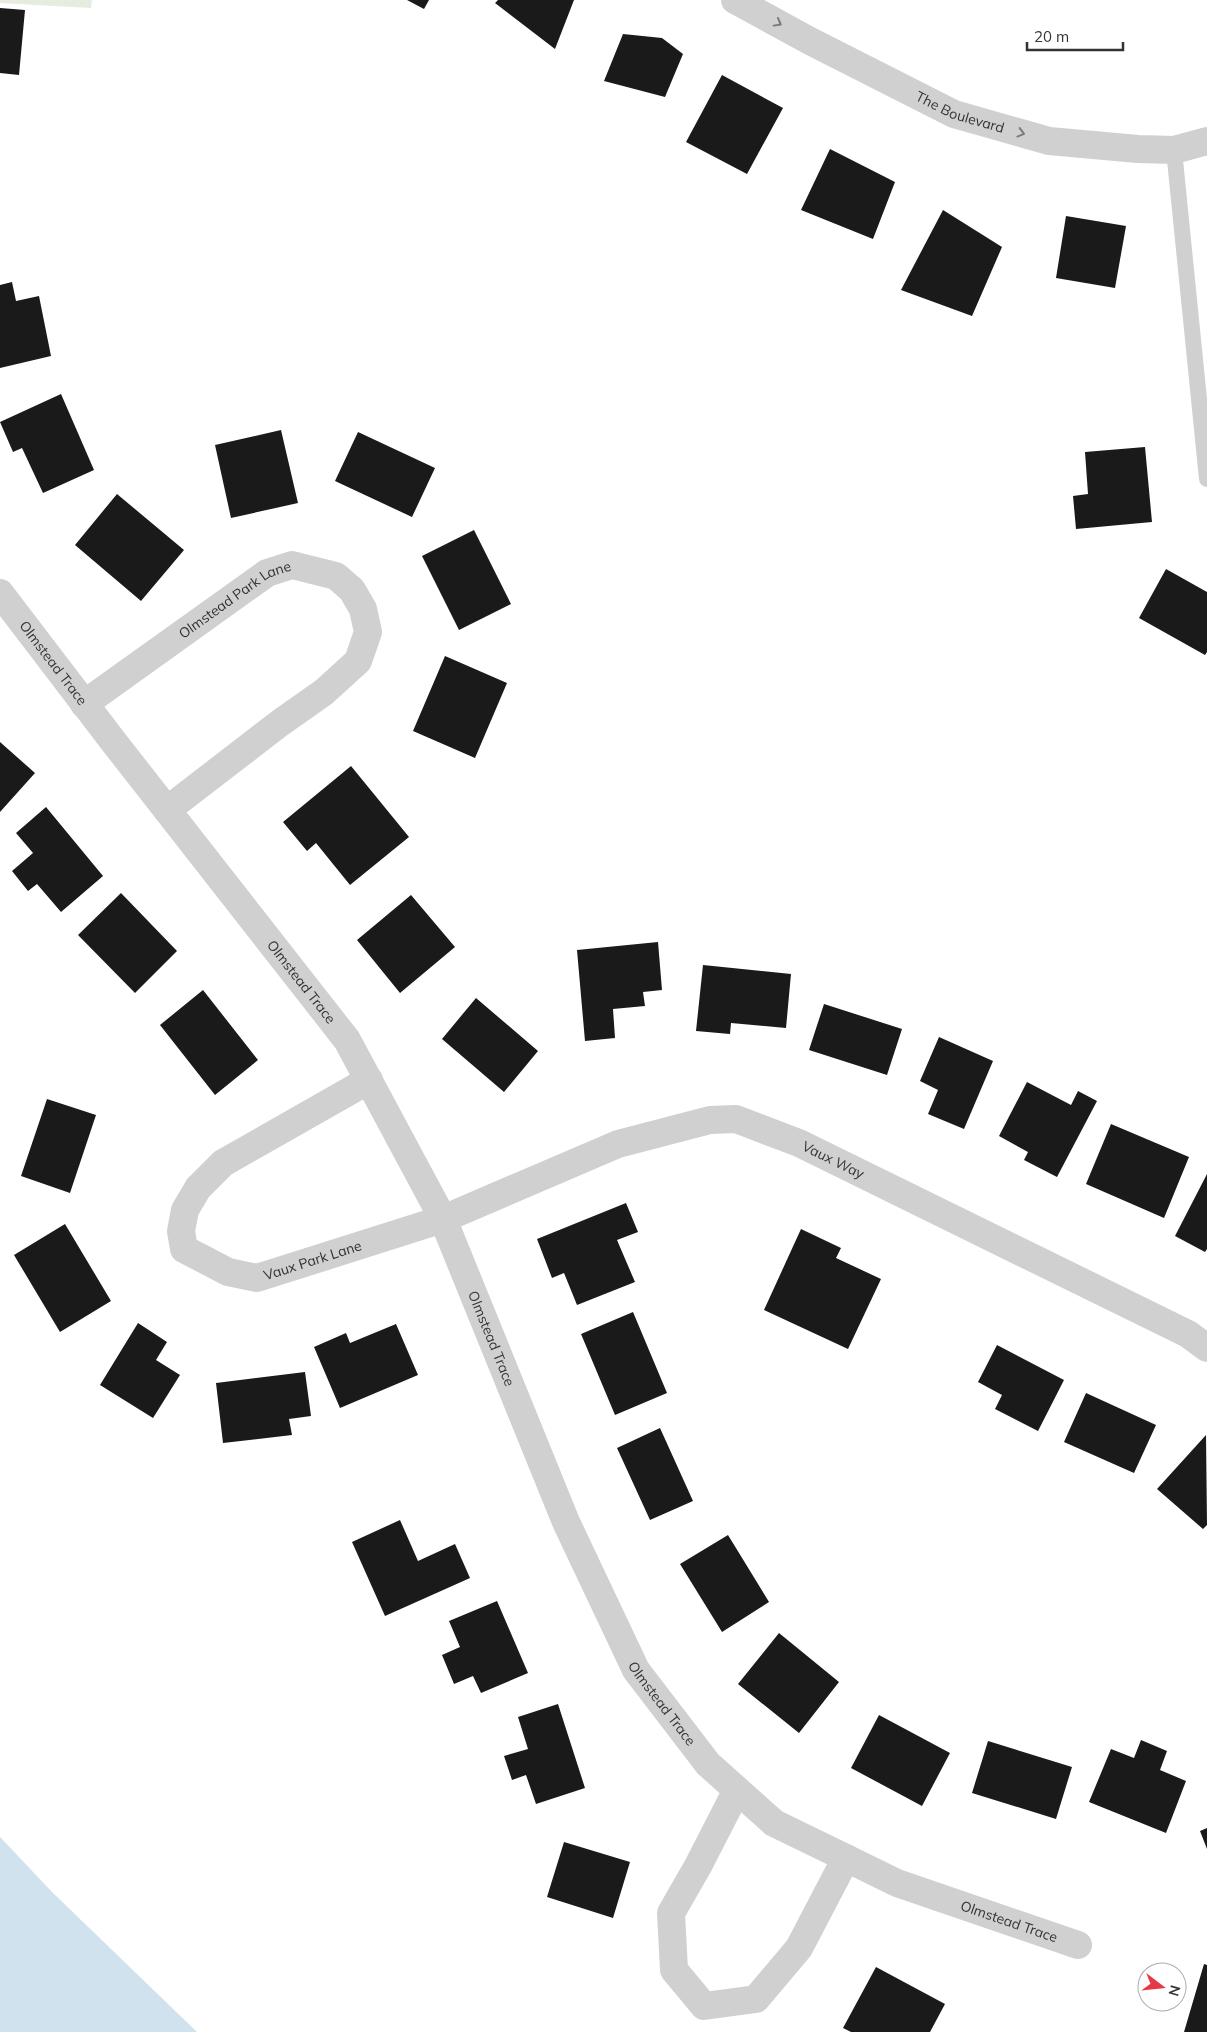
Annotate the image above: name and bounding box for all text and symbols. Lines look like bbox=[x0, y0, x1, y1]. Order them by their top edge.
one-way arrow bbox=[772, 17, 781, 27]
scale bar bbox=[1027, 20, 1123, 52]
text: 20 m bbox=[1034, 27, 1069, 46]
street label: The Boulevard bbox=[913, 87, 1006, 137]
one-way arrow bbox=[1016, 127, 1024, 137]
street label: Olmstead Park Lane bbox=[175, 557, 293, 642]
street label: Olmstead Trace bbox=[15, 617, 91, 709]
street label: Olmstead Trace bbox=[263, 936, 340, 1027]
street label: Vaux Way bbox=[799, 1137, 868, 1183]
street label: Vaux Park Lane bbox=[261, 1236, 364, 1284]
street label: Olmstead Trace bbox=[464, 1288, 519, 1389]
street label: Olmstead Trace bbox=[624, 1658, 700, 1749]
street label: Olmstead Trace bbox=[958, 1896, 1060, 1946]
north arrow bbox=[1137, 1962, 1187, 2012]
text: N bbox=[1164, 1983, 1185, 1998]

